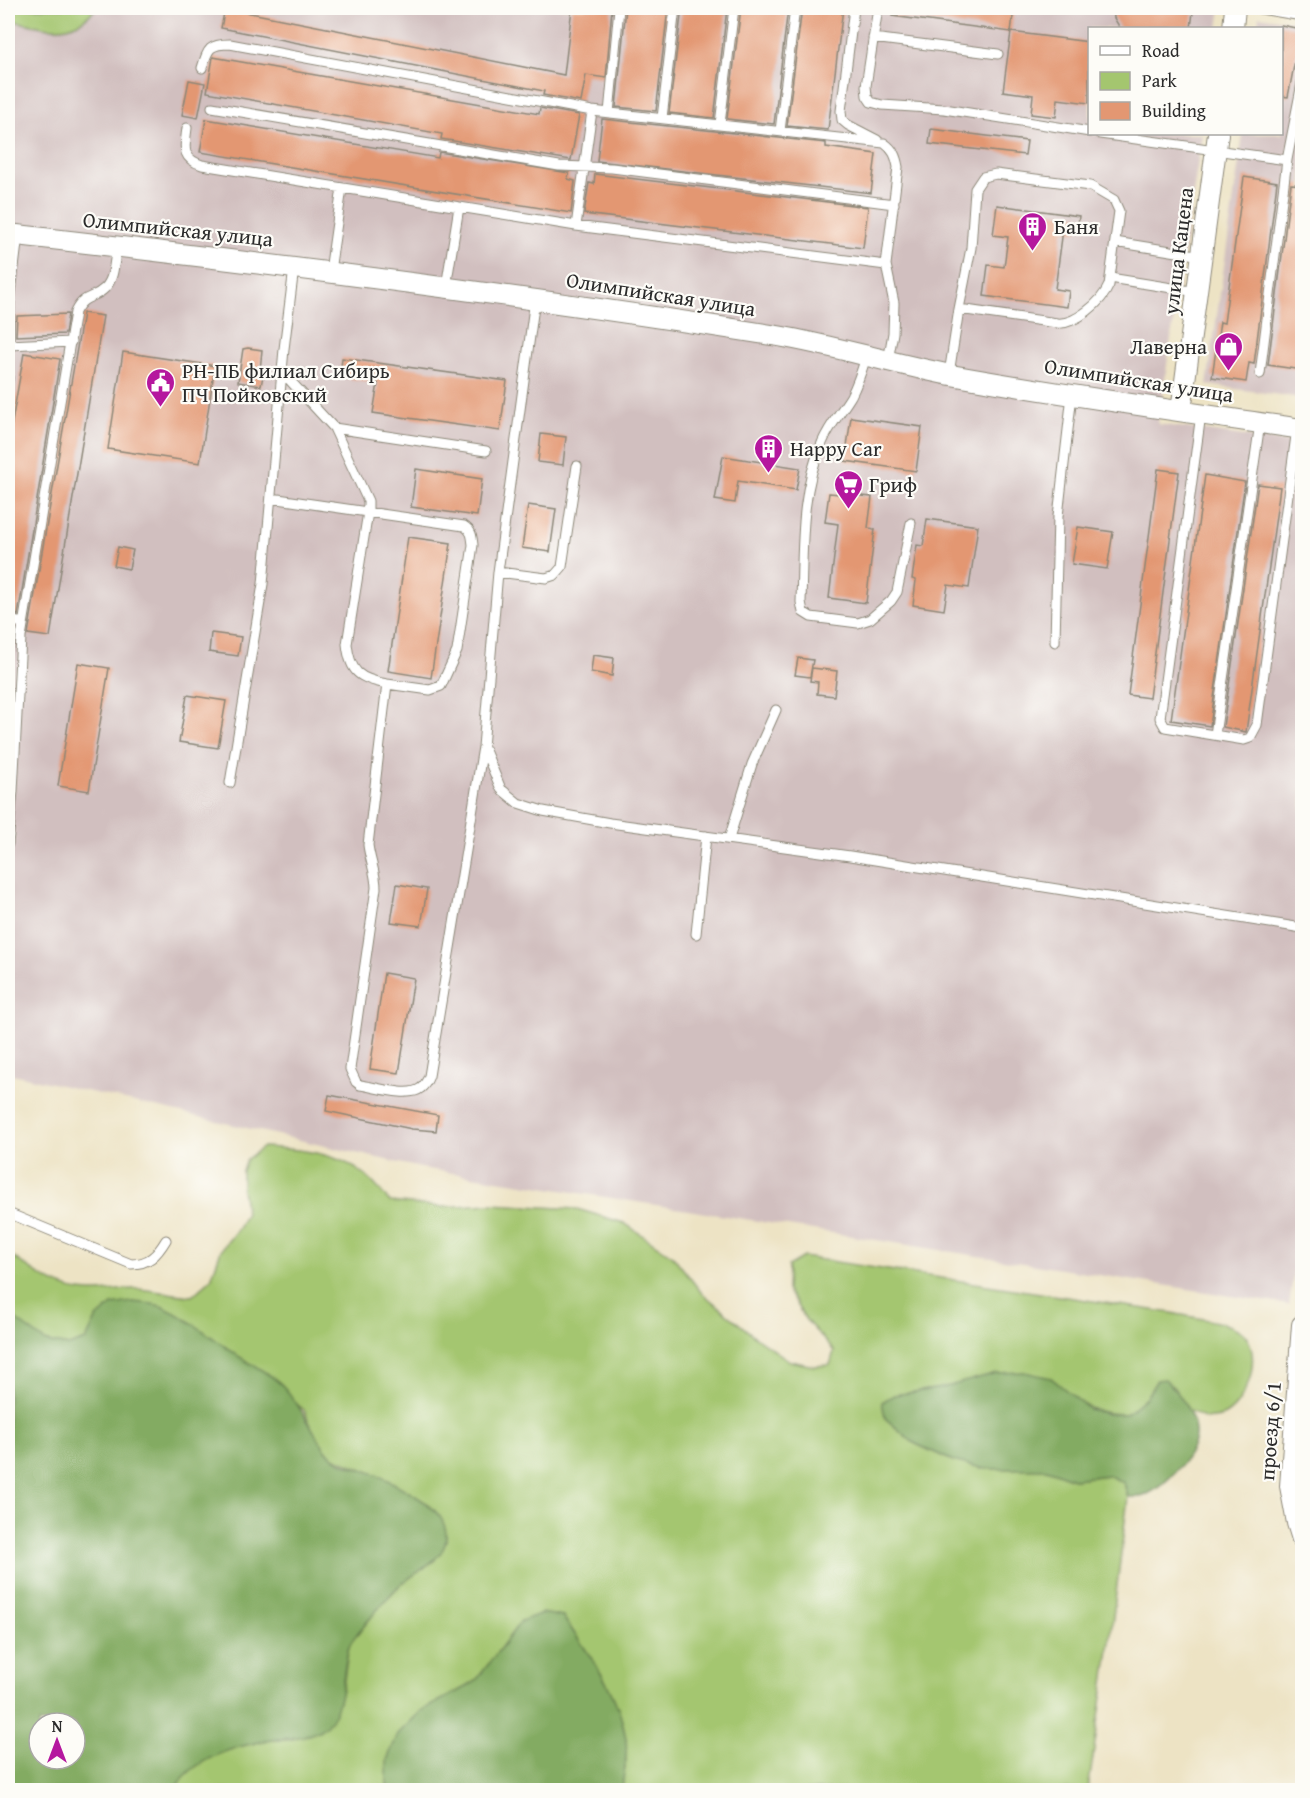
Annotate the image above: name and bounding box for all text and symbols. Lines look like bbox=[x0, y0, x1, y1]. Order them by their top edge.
legend bbox=[1088, 27, 1283, 135]
text: Road bbox=[1142, 37, 1180, 64]
text: Park bbox=[1142, 67, 1178, 94]
text: Building bbox=[1142, 97, 1206, 124]
street label: улица Кацена bbox=[1155, 185, 1201, 317]
street label: Олимпийская улица bbox=[81, 204, 275, 254]
building icon: Баня bbox=[1017, 210, 1049, 252]
place label: Баня bbox=[1054, 211, 1099, 242]
street label: Олимпийская улица bbox=[564, 264, 758, 324]
shop icon: Лаверна bbox=[1212, 330, 1244, 372]
place label: Лаверна bbox=[1130, 331, 1207, 362]
street label: Олимпийская улица bbox=[1042, 350, 1236, 410]
place label: РН-ПБ филиал Сибирь ПЧ Пойковский bbox=[182, 355, 390, 410]
public building icon: РН-ПБ филиал Сибирь ПЧ Пойковский bbox=[145, 366, 177, 408]
building icon: Happy Car bbox=[753, 432, 785, 474]
place label: Happy Car bbox=[790, 433, 882, 464]
supermarket icon: Гриф bbox=[832, 468, 864, 510]
place label: Гриф bbox=[869, 469, 917, 500]
street label: проезд 6/1 bbox=[1251, 1381, 1289, 1481]
north arrow bbox=[27, 1711, 87, 1771]
text: N bbox=[52, 1714, 63, 1738]

